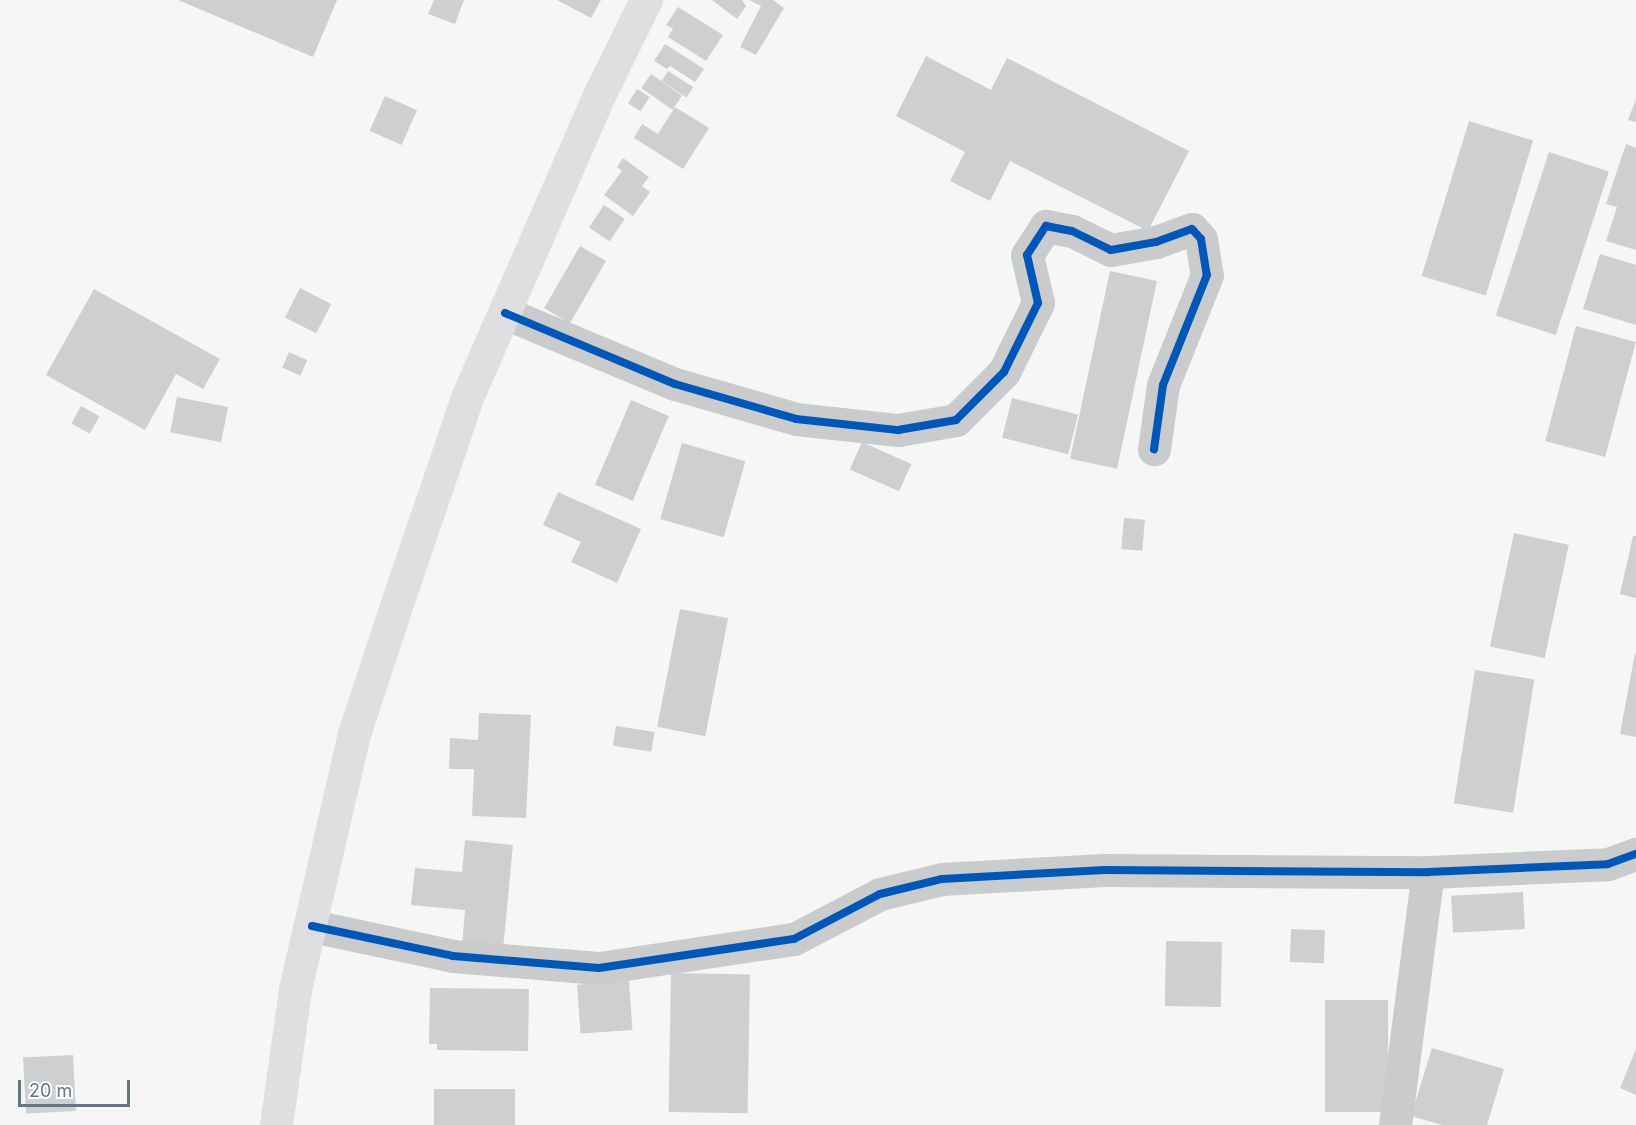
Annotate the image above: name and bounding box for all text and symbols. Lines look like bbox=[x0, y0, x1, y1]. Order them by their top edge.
scale bar bbox=[21, 1068, 134, 1106]
text: 20 m bbox=[29, 1080, 72, 1101]

